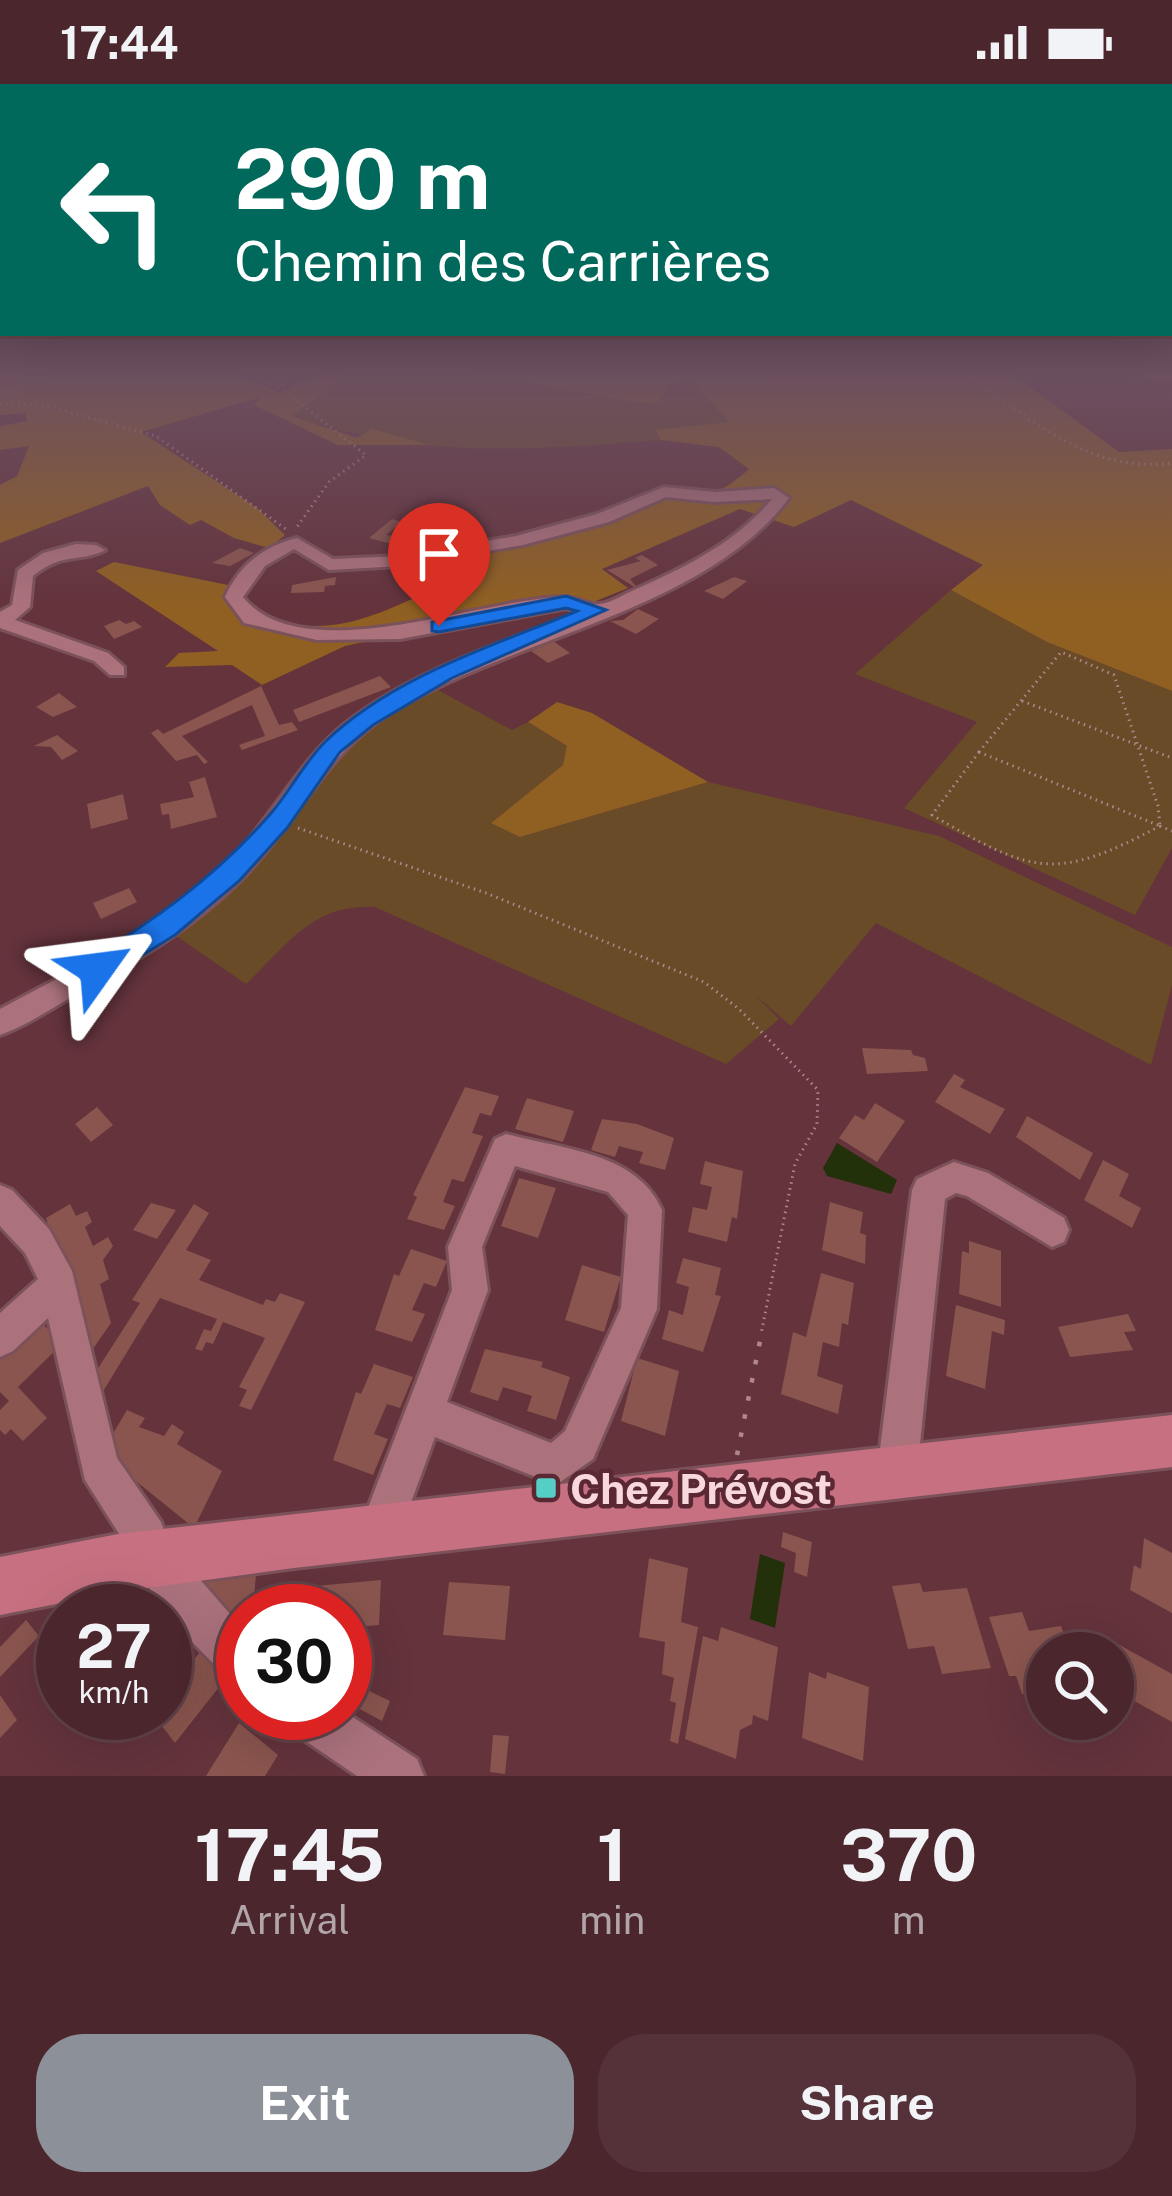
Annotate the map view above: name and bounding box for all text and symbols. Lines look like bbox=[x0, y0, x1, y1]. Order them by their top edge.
text: 17:44 bbox=[60, 16, 178, 69]
text: 290 m bbox=[234, 129, 491, 228]
icon: left bbox=[36, 132, 192, 288]
text: Chemin des Carrières bbox=[234, 230, 771, 293]
pin bbox=[388, 503, 490, 626]
icon: arrive bbox=[406, 521, 472, 587]
position arrow bbox=[34, 906, 160, 1032]
place label: Chez Prévost bbox=[570, 1464, 832, 1513]
marker: Chez Prévost bbox=[533, 1475, 559, 1501]
speed limit sign: 30 bbox=[216, 1584, 372, 1740]
text: 27 bbox=[76, 1611, 152, 1682]
map controls bbox=[1026, 1632, 1134, 1740]
button: search bbox=[1026, 1632, 1134, 1740]
text: km/h bbox=[79, 1674, 149, 1710]
text: 17:45 bbox=[195, 1813, 385, 1897]
text: 1 bbox=[597, 1813, 628, 1897]
text: 370 bbox=[840, 1813, 977, 1897]
text: Arrival bbox=[229, 1897, 350, 1943]
text: min bbox=[579, 1897, 645, 1943]
text: m bbox=[892, 1897, 926, 1943]
button: Exit bbox=[36, 2034, 574, 2172]
button: Share bbox=[598, 2034, 1136, 2172]

